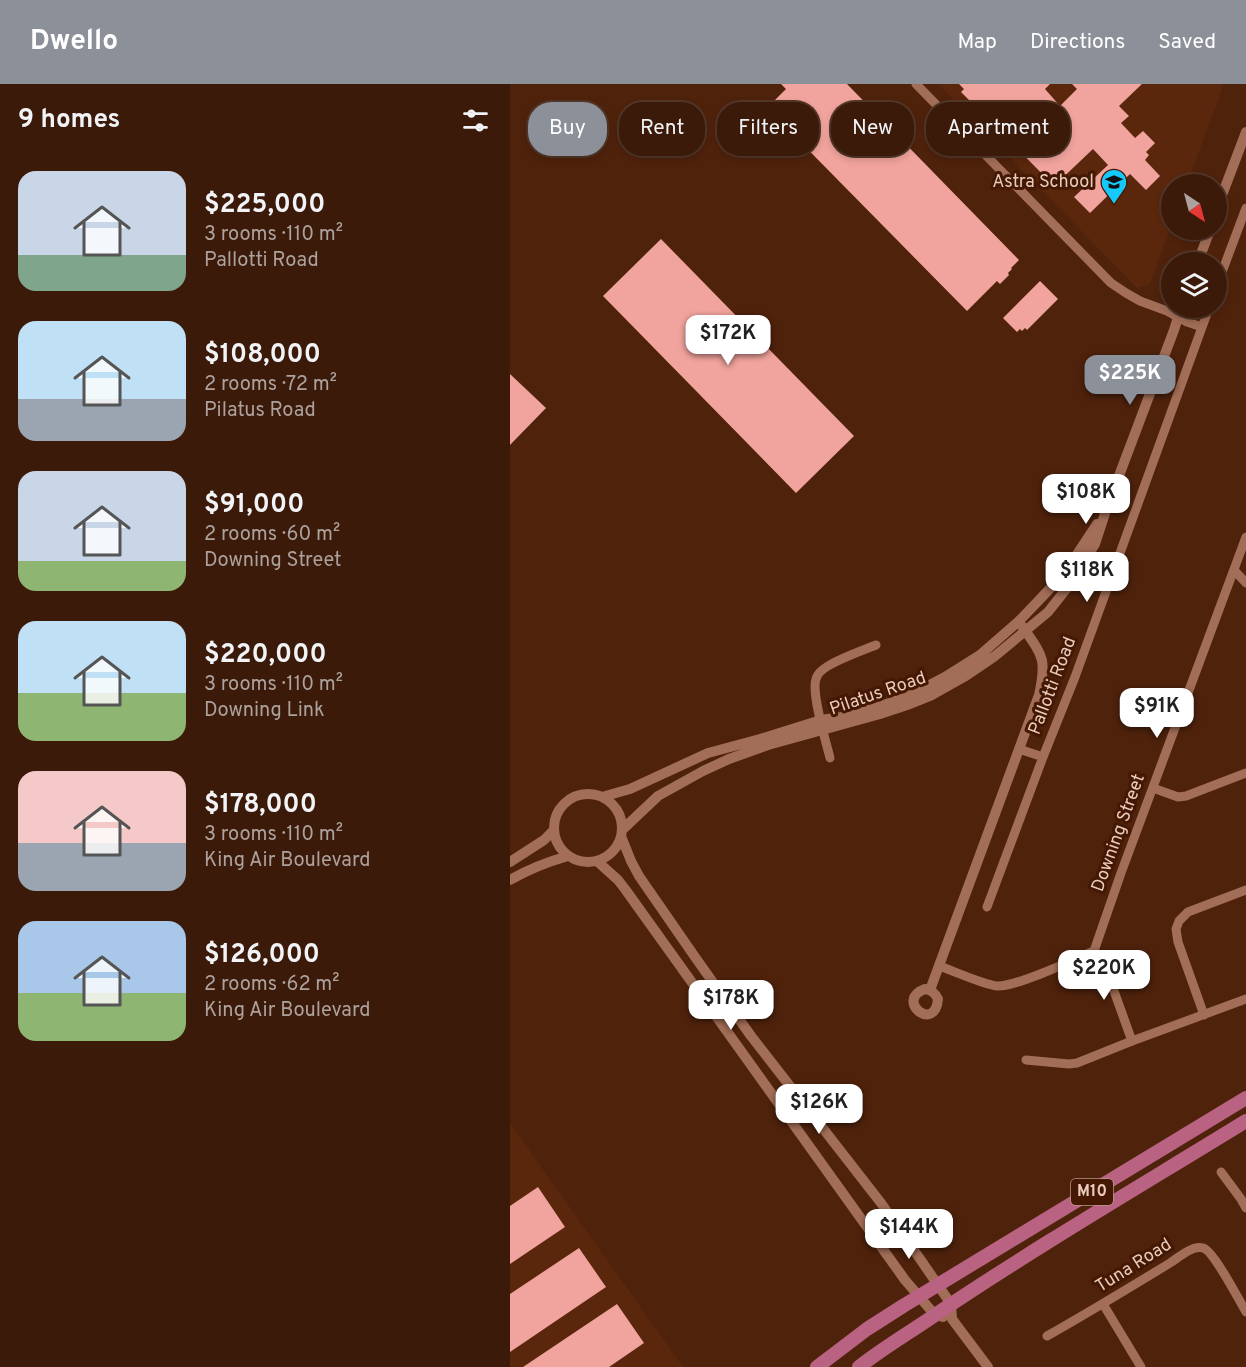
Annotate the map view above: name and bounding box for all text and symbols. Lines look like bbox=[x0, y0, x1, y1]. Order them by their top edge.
text: Dwello bbox=[30, 24, 118, 60]
text: Map bbox=[957, 29, 997, 56]
text: Directions bbox=[1030, 29, 1125, 56]
text: Saved bbox=[1158, 29, 1216, 56]
chip: Buy bbox=[528, 102, 607, 156]
chip: Rent bbox=[619, 102, 705, 156]
chip: Filters bbox=[717, 102, 819, 156]
chip: New bbox=[831, 102, 914, 156]
chip: Apartment bbox=[926, 102, 1070, 156]
text: 9 homes bbox=[18, 104, 120, 137]
icon: filters bbox=[459, 104, 492, 137]
school or university icon: Astra School bbox=[1099, 167, 1129, 205]
place label: Astra School bbox=[992, 171, 1094, 194]
north arrow bbox=[1161, 174, 1227, 240]
map controls bbox=[1161, 174, 1227, 318]
text: $225,000 bbox=[204, 189, 325, 222]
icon: home bbox=[66, 195, 138, 267]
text: 3 rooms · 110 m² bbox=[204, 222, 343, 248]
text: Pallotti Road bbox=[204, 248, 319, 274]
button: layers bbox=[1161, 252, 1227, 318]
pin: $172K bbox=[686, 315, 770, 366]
text: $172K bbox=[700, 321, 756, 347]
text: $108,000 bbox=[204, 339, 321, 372]
icon: home bbox=[66, 345, 138, 417]
pin: $225K bbox=[1088, 355, 1172, 406]
text: $225K bbox=[1099, 361, 1161, 387]
text: 2 rooms · 72 m² bbox=[204, 372, 337, 398]
text: Pilatus Road bbox=[204, 398, 316, 424]
pin: $108K bbox=[1044, 474, 1128, 525]
text: $108K bbox=[1056, 480, 1116, 506]
text: $91,000 bbox=[204, 489, 304, 522]
icon: home bbox=[66, 495, 138, 567]
text: 2 rooms · 60 m² bbox=[204, 522, 340, 548]
text: Downing Street bbox=[204, 548, 342, 574]
pin: $118K bbox=[1045, 552, 1129, 603]
text: $118K bbox=[1060, 558, 1114, 584]
street label: Pallotti Road bbox=[1024, 634, 1082, 738]
text: $220,000 bbox=[204, 639, 327, 672]
icon: home bbox=[66, 645, 138, 717]
street label: Pilatus Road bbox=[827, 667, 929, 721]
text: 3 rooms · 110 m² bbox=[204, 672, 343, 698]
pin: $91K bbox=[1121, 688, 1193, 739]
text: $91K bbox=[1134, 694, 1180, 720]
text: Downing Link bbox=[204, 698, 325, 724]
street label: Downing Street bbox=[1087, 771, 1151, 895]
text: $178,000 bbox=[204, 789, 317, 822]
icon: home bbox=[66, 795, 138, 867]
text: 3 rooms · 110 m² bbox=[204, 822, 343, 848]
text: King Air Boulevard bbox=[204, 848, 371, 874]
text: $126,000 bbox=[204, 939, 320, 972]
icon: home bbox=[66, 945, 138, 1017]
pin: $220K bbox=[1062, 950, 1146, 1001]
text: $220K bbox=[1072, 956, 1136, 982]
text: 2 rooms · 62 m² bbox=[204, 972, 340, 998]
pin: $178K bbox=[689, 980, 773, 1031]
text: $178K bbox=[703, 986, 759, 1012]
text: King Air Boulevard bbox=[204, 998, 371, 1024]
pin: $126K bbox=[777, 1084, 861, 1135]
text: $126K bbox=[790, 1090, 848, 1116]
road number: M10 bbox=[1071, 1179, 1113, 1205]
pin: $144K bbox=[867, 1209, 951, 1260]
text: $144K bbox=[879, 1215, 939, 1241]
street label: Tuna Road bbox=[1092, 1234, 1176, 1298]

